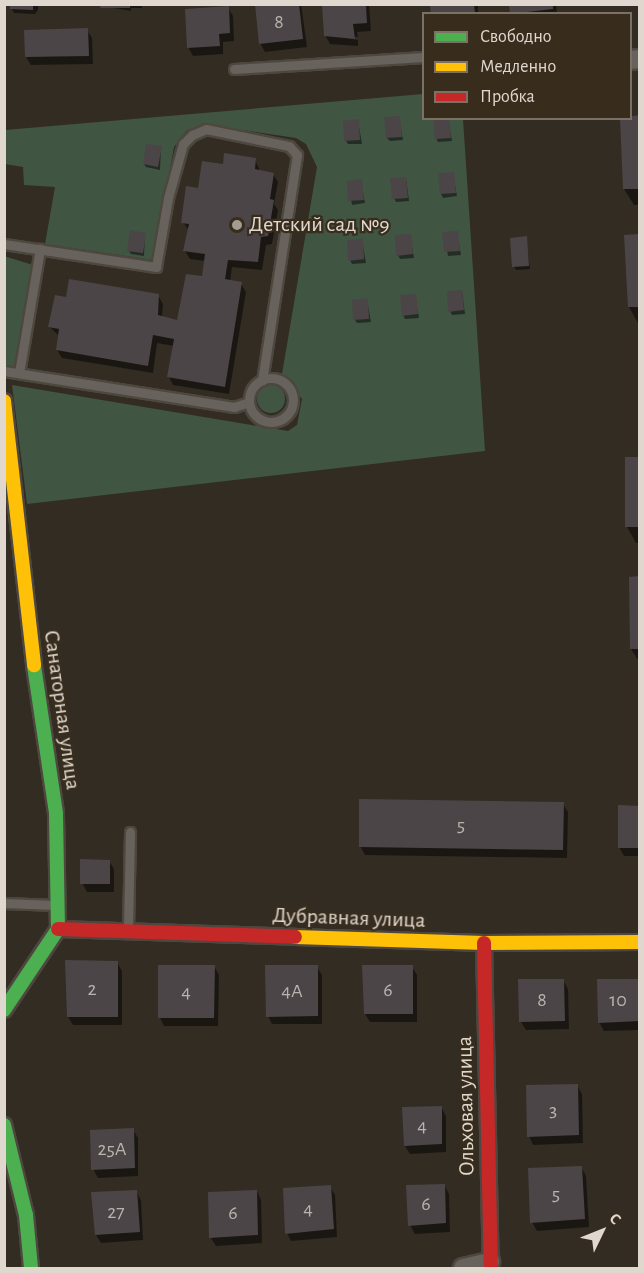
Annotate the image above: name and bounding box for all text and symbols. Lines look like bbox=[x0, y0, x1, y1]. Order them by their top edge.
house number: 8 bbox=[274, 10, 284, 34]
legend bbox=[422, 12, 632, 120]
text: Свободно bbox=[480, 28, 552, 46]
text: Медленно bbox=[480, 58, 556, 76]
text: Пробка bbox=[480, 88, 535, 106]
place label: Детский сад №9 bbox=[249, 212, 390, 238]
marker: Детский сад №9 bbox=[230, 218, 244, 232]
street label: Санаторная улица bbox=[38, 628, 86, 792]
house number: 5 bbox=[457, 813, 465, 837]
street label: Дубравная улица bbox=[272, 902, 426, 934]
house number: 2 bbox=[87, 977, 97, 1001]
house number: 6 bbox=[383, 978, 393, 1002]
house number: 4А bbox=[281, 979, 303, 1003]
house number: 4 bbox=[181, 980, 191, 1004]
house number: 8 bbox=[537, 988, 547, 1012]
house number: 10 bbox=[609, 988, 627, 1012]
street label: Ольховая улица bbox=[452, 1036, 480, 1176]
house number: 3 bbox=[549, 1098, 557, 1122]
house number: 4 bbox=[417, 1114, 427, 1138]
house number: 25А bbox=[97, 1137, 127, 1161]
house number: 5 bbox=[552, 1182, 560, 1206]
house number: 6 bbox=[421, 1192, 431, 1216]
house number: 4 bbox=[303, 1197, 313, 1221]
house number: 27 bbox=[107, 1200, 125, 1224]
house number: 6 bbox=[228, 1201, 238, 1225]
north arrow bbox=[572, 1201, 632, 1261]
text: С bbox=[606, 1210, 624, 1227]

